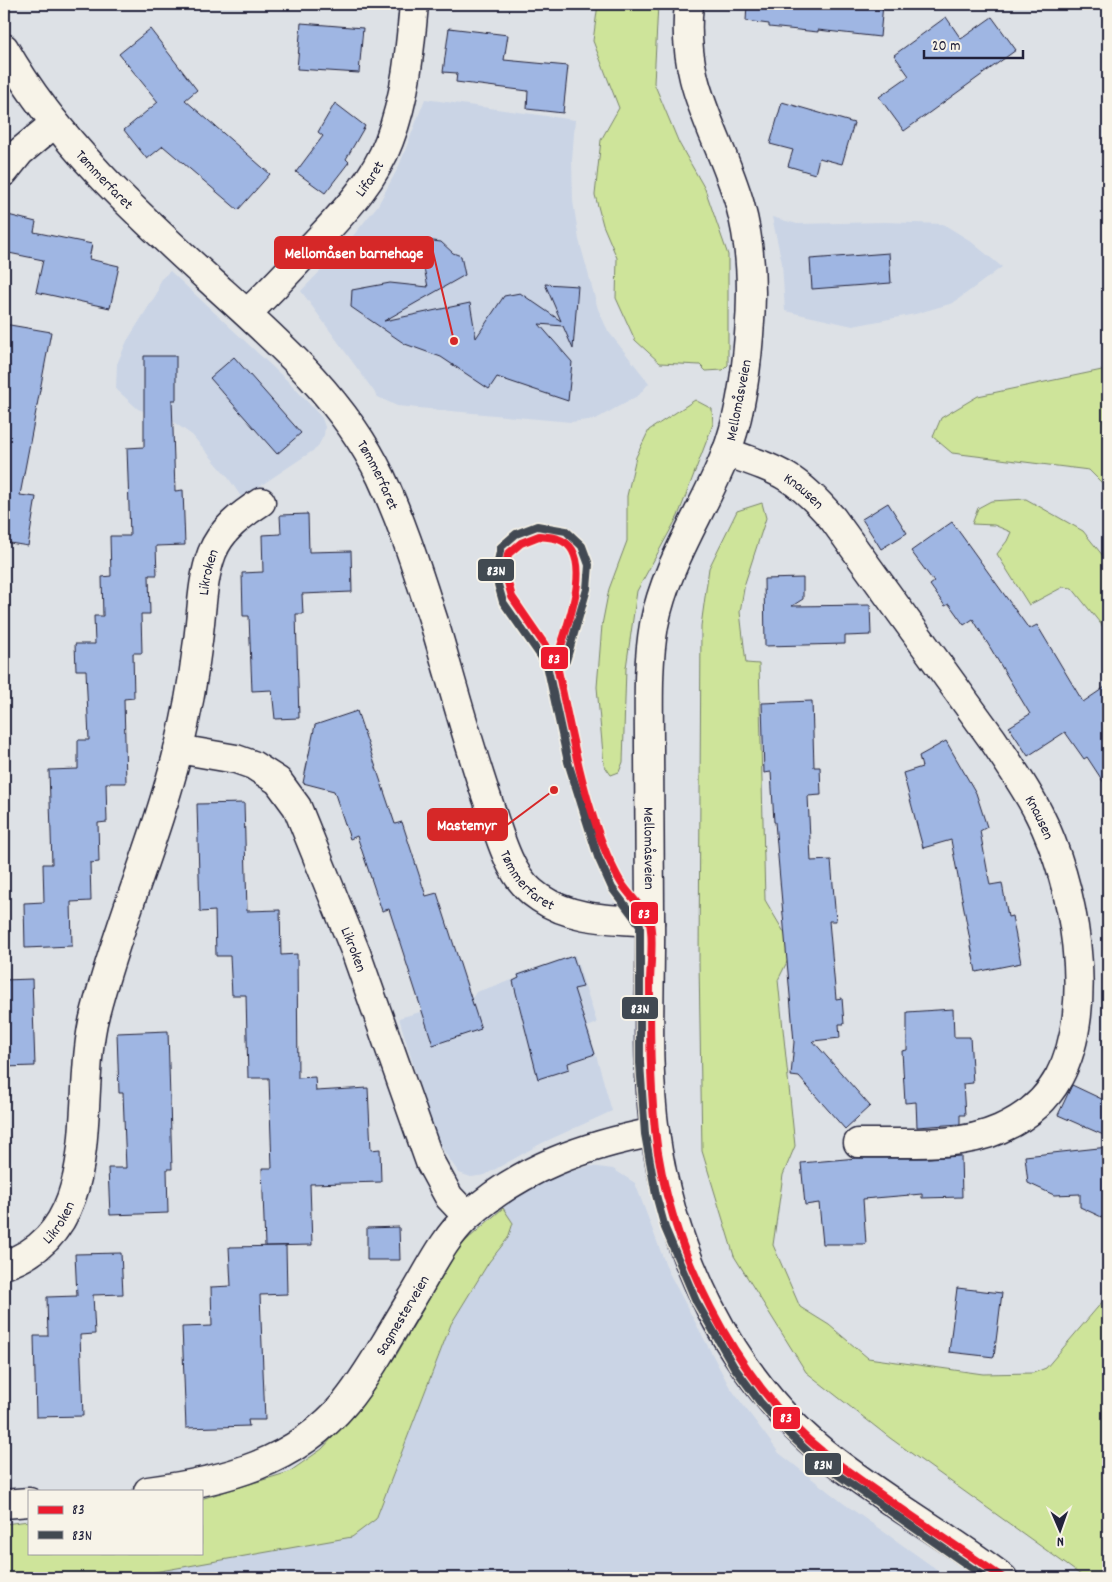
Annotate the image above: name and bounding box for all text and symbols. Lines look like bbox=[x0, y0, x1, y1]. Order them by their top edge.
scale bar bbox=[924, 28, 1023, 60]
text: 20 m bbox=[932, 36, 960, 58]
street label: Tømmerfaret bbox=[69, 146, 138, 216]
street label: Lifaret bbox=[351, 157, 391, 202]
callout: Mellomåsen barnehage bbox=[275, 237, 433, 268]
text: Mellomåsen barnehage bbox=[285, 243, 423, 266]
street label: Mellomåsveien bbox=[721, 358, 759, 443]
street label: Tømmerfaret bbox=[350, 436, 403, 514]
street label: Knausen bbox=[779, 468, 828, 515]
street label: Likroken bbox=[194, 546, 226, 597]
line badge: 83N bbox=[477, 558, 515, 582]
text: 83N bbox=[487, 562, 505, 582]
line badge: 83 bbox=[540, 646, 569, 670]
text: 83 bbox=[548, 650, 560, 670]
street label: Knausen bbox=[1018, 792, 1058, 844]
street label: Mellomåsveien bbox=[636, 807, 659, 890]
callout: Mastemyr bbox=[428, 809, 507, 840]
text: Mastemyr bbox=[437, 815, 498, 838]
street label: Tømmerfaret bbox=[493, 847, 558, 918]
line badge: 83 bbox=[630, 901, 659, 925]
text: 83 bbox=[638, 905, 650, 925]
street label: Likroken bbox=[334, 924, 371, 976]
line badge: 83N bbox=[621, 996, 659, 1020]
text: 83N bbox=[631, 1000, 649, 1020]
street label: Likroken bbox=[38, 1198, 82, 1250]
street label: Sagmesterveien bbox=[371, 1272, 436, 1361]
line badge: 83 bbox=[772, 1406, 801, 1430]
text: 83 bbox=[780, 1409, 792, 1429]
line badge: 83N bbox=[804, 1452, 842, 1476]
text: 83N bbox=[814, 1456, 832, 1476]
legend bbox=[28, 1490, 202, 1554]
text: 83 bbox=[72, 1500, 85, 1522]
north arrow bbox=[1034, 1504, 1084, 1554]
text: 83N bbox=[72, 1526, 92, 1548]
text: N bbox=[1056, 1531, 1064, 1551]

